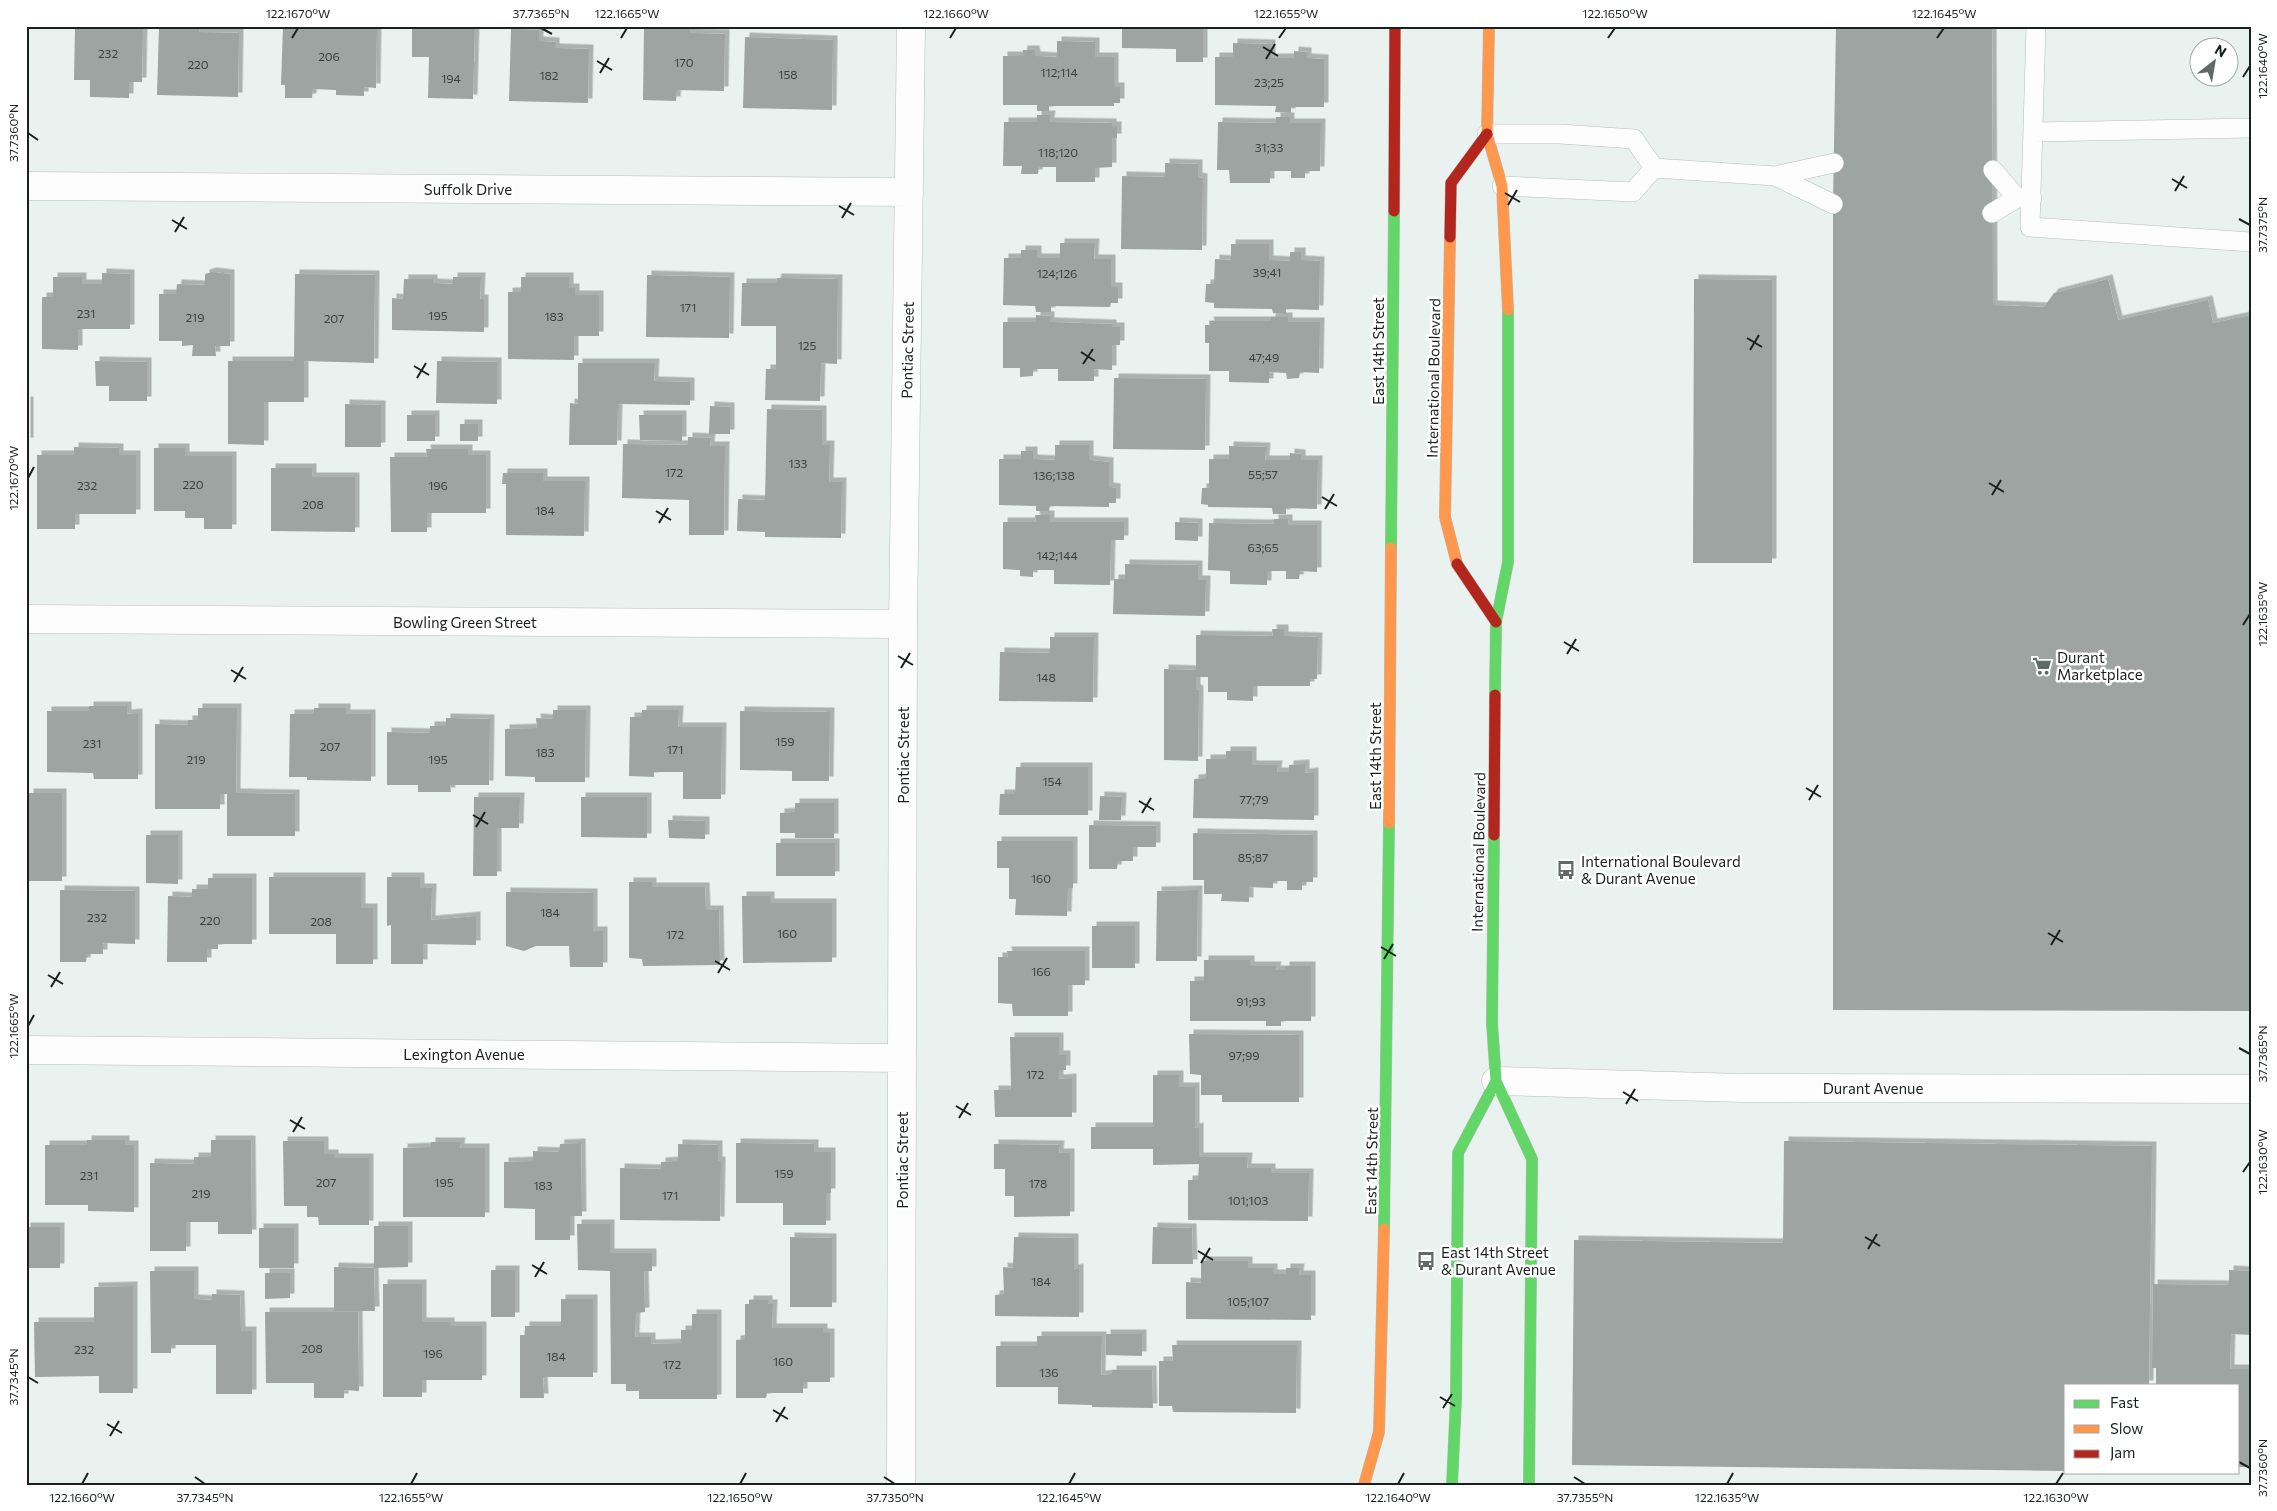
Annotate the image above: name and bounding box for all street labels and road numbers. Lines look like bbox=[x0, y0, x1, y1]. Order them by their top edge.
street label: Suffolk Drive bbox=[424, 180, 512, 198]
street label: East 14th Street bbox=[1369, 297, 1387, 405]
street label: International Boulevard bbox=[1423, 298, 1443, 458]
street label: Pontiac Street bbox=[897, 301, 917, 399]
street label: Bowling Green Street bbox=[393, 613, 537, 631]
street label: East 14th Street bbox=[1366, 702, 1384, 810]
street label: Pontiac Street bbox=[894, 706, 912, 804]
street label: International Boulevard bbox=[1468, 772, 1488, 932]
street label: Lexington Avenue bbox=[403, 1045, 525, 1063]
street label: Durant Avenue bbox=[1823, 1079, 1923, 1097]
street label: East 14th Street bbox=[1361, 1107, 1381, 1215]
street label: Pontiac Street bbox=[893, 1111, 911, 1209]

